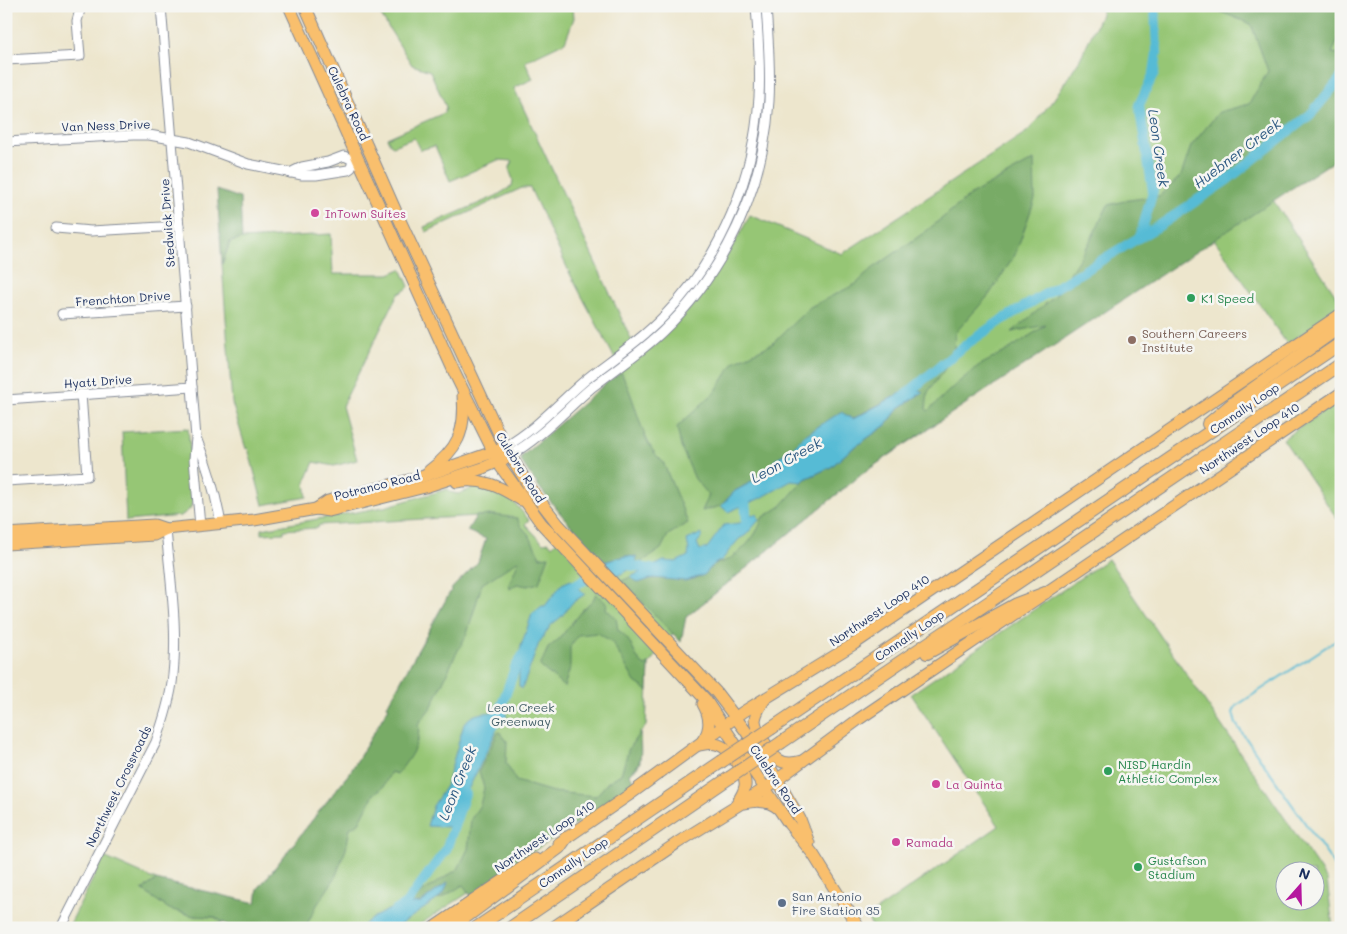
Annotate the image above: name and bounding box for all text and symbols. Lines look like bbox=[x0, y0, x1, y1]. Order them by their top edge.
street label: Culebra Road bbox=[325, 63, 373, 143]
water label: Leon Creek bbox=[1144, 108, 1174, 189]
water label: Huebner Creek bbox=[1189, 113, 1285, 192]
street label: Van Ness Drive bbox=[61, 115, 151, 135]
street label: Stedwick Drive bbox=[156, 178, 178, 268]
place label: InTown Suites bbox=[325, 205, 406, 221]
marker: InTown Suites bbox=[309, 207, 321, 219]
street label: Frenchton Drive bbox=[75, 287, 171, 309]
place label: K1 Speed bbox=[1201, 290, 1255, 306]
marker: K1 Speed bbox=[1185, 292, 1197, 304]
place label: Southern Careers Institute bbox=[1142, 325, 1247, 355]
marker: Southern Careers Institute bbox=[1126, 334, 1138, 346]
street label: Hyatt Drive bbox=[63, 371, 133, 391]
street label: Connally Loop bbox=[1206, 379, 1282, 437]
street label: Northwest Loop 410 bbox=[1196, 398, 1303, 477]
street label: Culebra Road bbox=[493, 429, 549, 506]
water label: Leon Creek bbox=[747, 432, 825, 487]
street label: Potranco Road bbox=[332, 467, 422, 503]
street label: Northwest Loop 410 bbox=[826, 570, 933, 649]
street label: Connally Loop bbox=[871, 606, 947, 664]
park label: Leon Creek Greenway bbox=[487, 699, 555, 729]
street label: Northwest Crossroads bbox=[82, 723, 154, 849]
street label: Culebra Road bbox=[747, 741, 805, 817]
water label: Leon Creek bbox=[434, 743, 481, 823]
place label: NISD Hardin Athletic Complex bbox=[1118, 756, 1218, 786]
marker: NISD Hardin Athletic Complex bbox=[1102, 765, 1114, 777]
place label: La Quinta bbox=[946, 776, 1003, 792]
marker: La Quinta bbox=[930, 778, 942, 790]
street label: Northwest Loop 410 bbox=[491, 796, 598, 875]
street label: Connally Loop bbox=[535, 833, 611, 891]
place label: Ramada bbox=[906, 834, 953, 850]
marker: Ramada bbox=[890, 836, 902, 848]
place label: Gustafson Stadium bbox=[1148, 852, 1206, 882]
marker: Gustafson Stadium bbox=[1132, 861, 1144, 873]
north arrow bbox=[1274, 862, 1324, 912]
text: N bbox=[1296, 863, 1313, 884]
place label: San Antonio Fire Station 35 bbox=[792, 888, 880, 918]
marker: San Antonio Fire Station 35 bbox=[776, 897, 788, 909]

